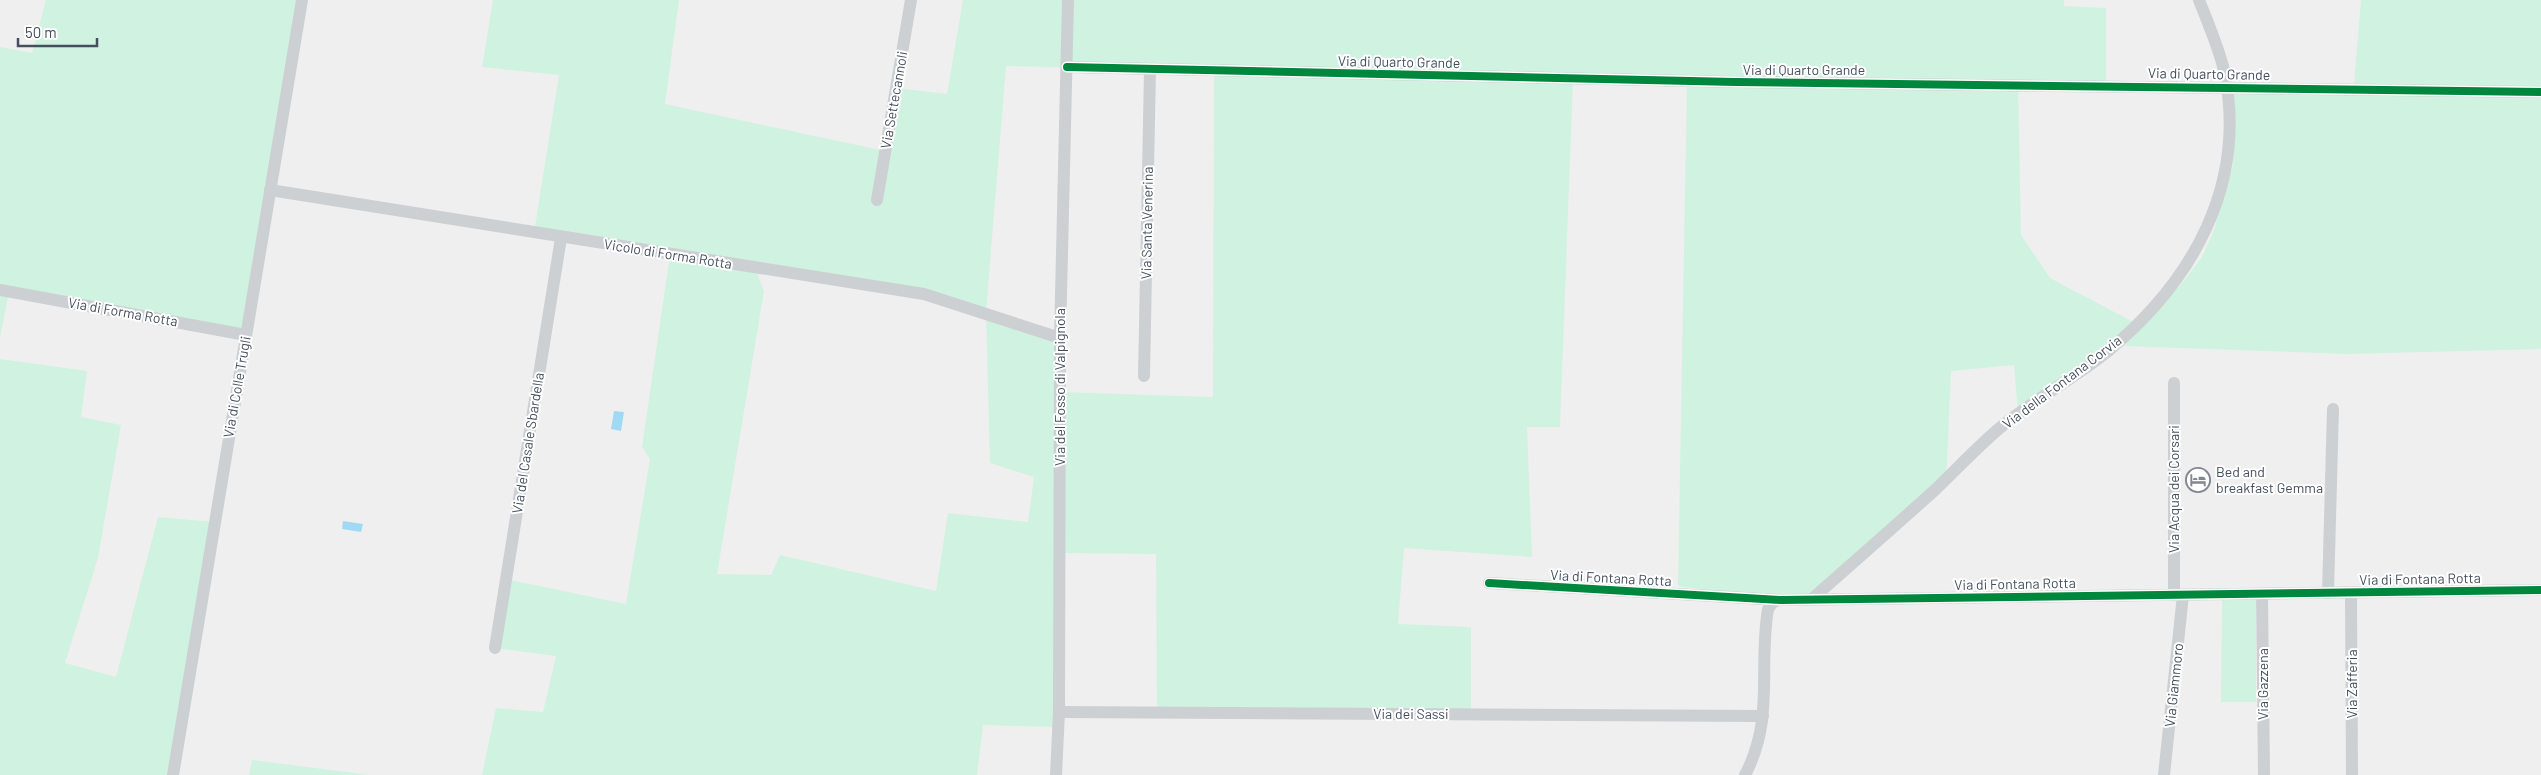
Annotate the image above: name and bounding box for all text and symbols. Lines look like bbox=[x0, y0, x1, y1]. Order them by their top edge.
scale bar bbox=[18, 15, 96, 47]
text: 50 m bbox=[25, 23, 57, 41]
street label: Via Settecannoli bbox=[877, 50, 910, 150]
street label: Via di Quarto Grande bbox=[1338, 52, 1460, 71]
street label: Via di Quarto Grande bbox=[1743, 61, 1865, 78]
street label: Via di Quarto Grande bbox=[2148, 64, 2270, 83]
street label: Via Santa Venerina bbox=[1137, 166, 1156, 280]
street label: Vicolo di Forma Rotta bbox=[603, 235, 733, 272]
street label: Via di Forma Rotta bbox=[67, 294, 179, 330]
street label: Via del Fosso di Valpignola bbox=[1051, 308, 1068, 466]
street label: Via della Fontana Corvia bbox=[1999, 331, 2125, 432]
street label: Via di Colle Trugli bbox=[219, 335, 254, 439]
street label: Via del Casale Sbardella bbox=[508, 371, 547, 515]
street label: Via Acqua dei Corsari bbox=[2165, 425, 2182, 553]
place label: Bed and breakfast Gemma bbox=[2216, 463, 2323, 496]
hotel icon: Bed and breakfast Gemma bbox=[2185, 467, 2211, 493]
street label: Via di Fontana Rotta bbox=[1550, 566, 1672, 589]
street label: Via di Fontana Rotta bbox=[2359, 569, 2481, 588]
street label: Via di Fontana Rotta bbox=[1954, 574, 2076, 593]
street label: Via Giammoro bbox=[2161, 642, 2186, 728]
street label: Via Gazzena bbox=[2254, 648, 2271, 720]
street label: Via Zafferia bbox=[2343, 649, 2360, 719]
street label: Via dei Sassi bbox=[1373, 705, 1449, 722]

